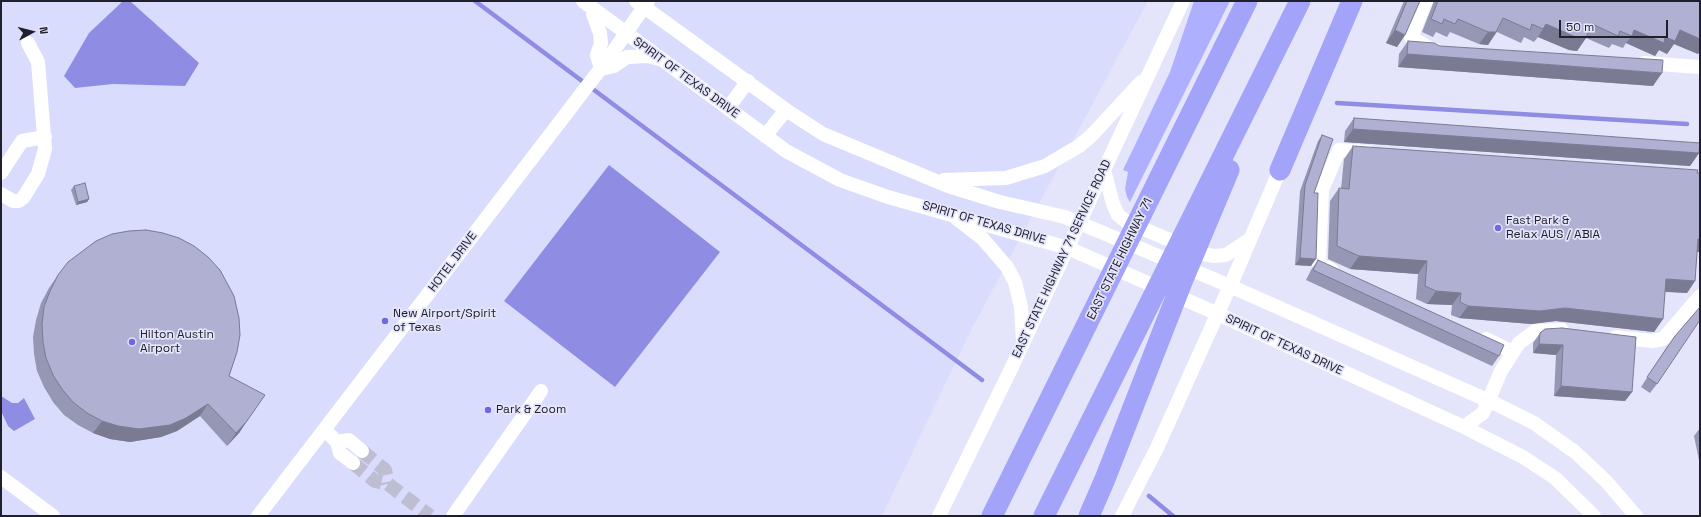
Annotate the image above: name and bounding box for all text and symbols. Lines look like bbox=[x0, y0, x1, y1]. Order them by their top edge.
north arrow bbox=[12, 12, 52, 52]
scale bar bbox=[1561, 12, 1670, 38]
text: 50 m bbox=[1566, 19, 1594, 35]
text: N bbox=[37, 26, 51, 35]
street label: SPIRIT OF TEXAS DRIVE bbox=[630, 35, 742, 121]
street label: EAST STATE HIGHWAY 71 SERVICE ROAD bbox=[1010, 158, 1114, 360]
street label: EAST STATE HIGHWAY 71 bbox=[1084, 196, 1156, 322]
street label: SPIRIT OF TEXAS DRIVE bbox=[921, 198, 1047, 248]
place label: Fast Park & Relax AUS / ABIA bbox=[1506, 214, 1600, 242]
marker: Fast Park & Relax AUS / ABIA bbox=[1493, 223, 1503, 233]
street label: HOTEL DRIVE bbox=[426, 229, 480, 295]
place label: New Airport/Spirit of Texas bbox=[393, 307, 496, 335]
street label: SPIRIT OF TEXAS DRIVE bbox=[1223, 311, 1345, 379]
marker: New Airport/Spirit of Texas bbox=[380, 316, 390, 326]
place label: Hilton Austin Airport bbox=[140, 328, 214, 356]
marker: Hilton Austin Airport bbox=[127, 337, 137, 347]
place label: Park & Zoom bbox=[496, 403, 566, 417]
marker: Park & Zoom bbox=[483, 405, 493, 415]

